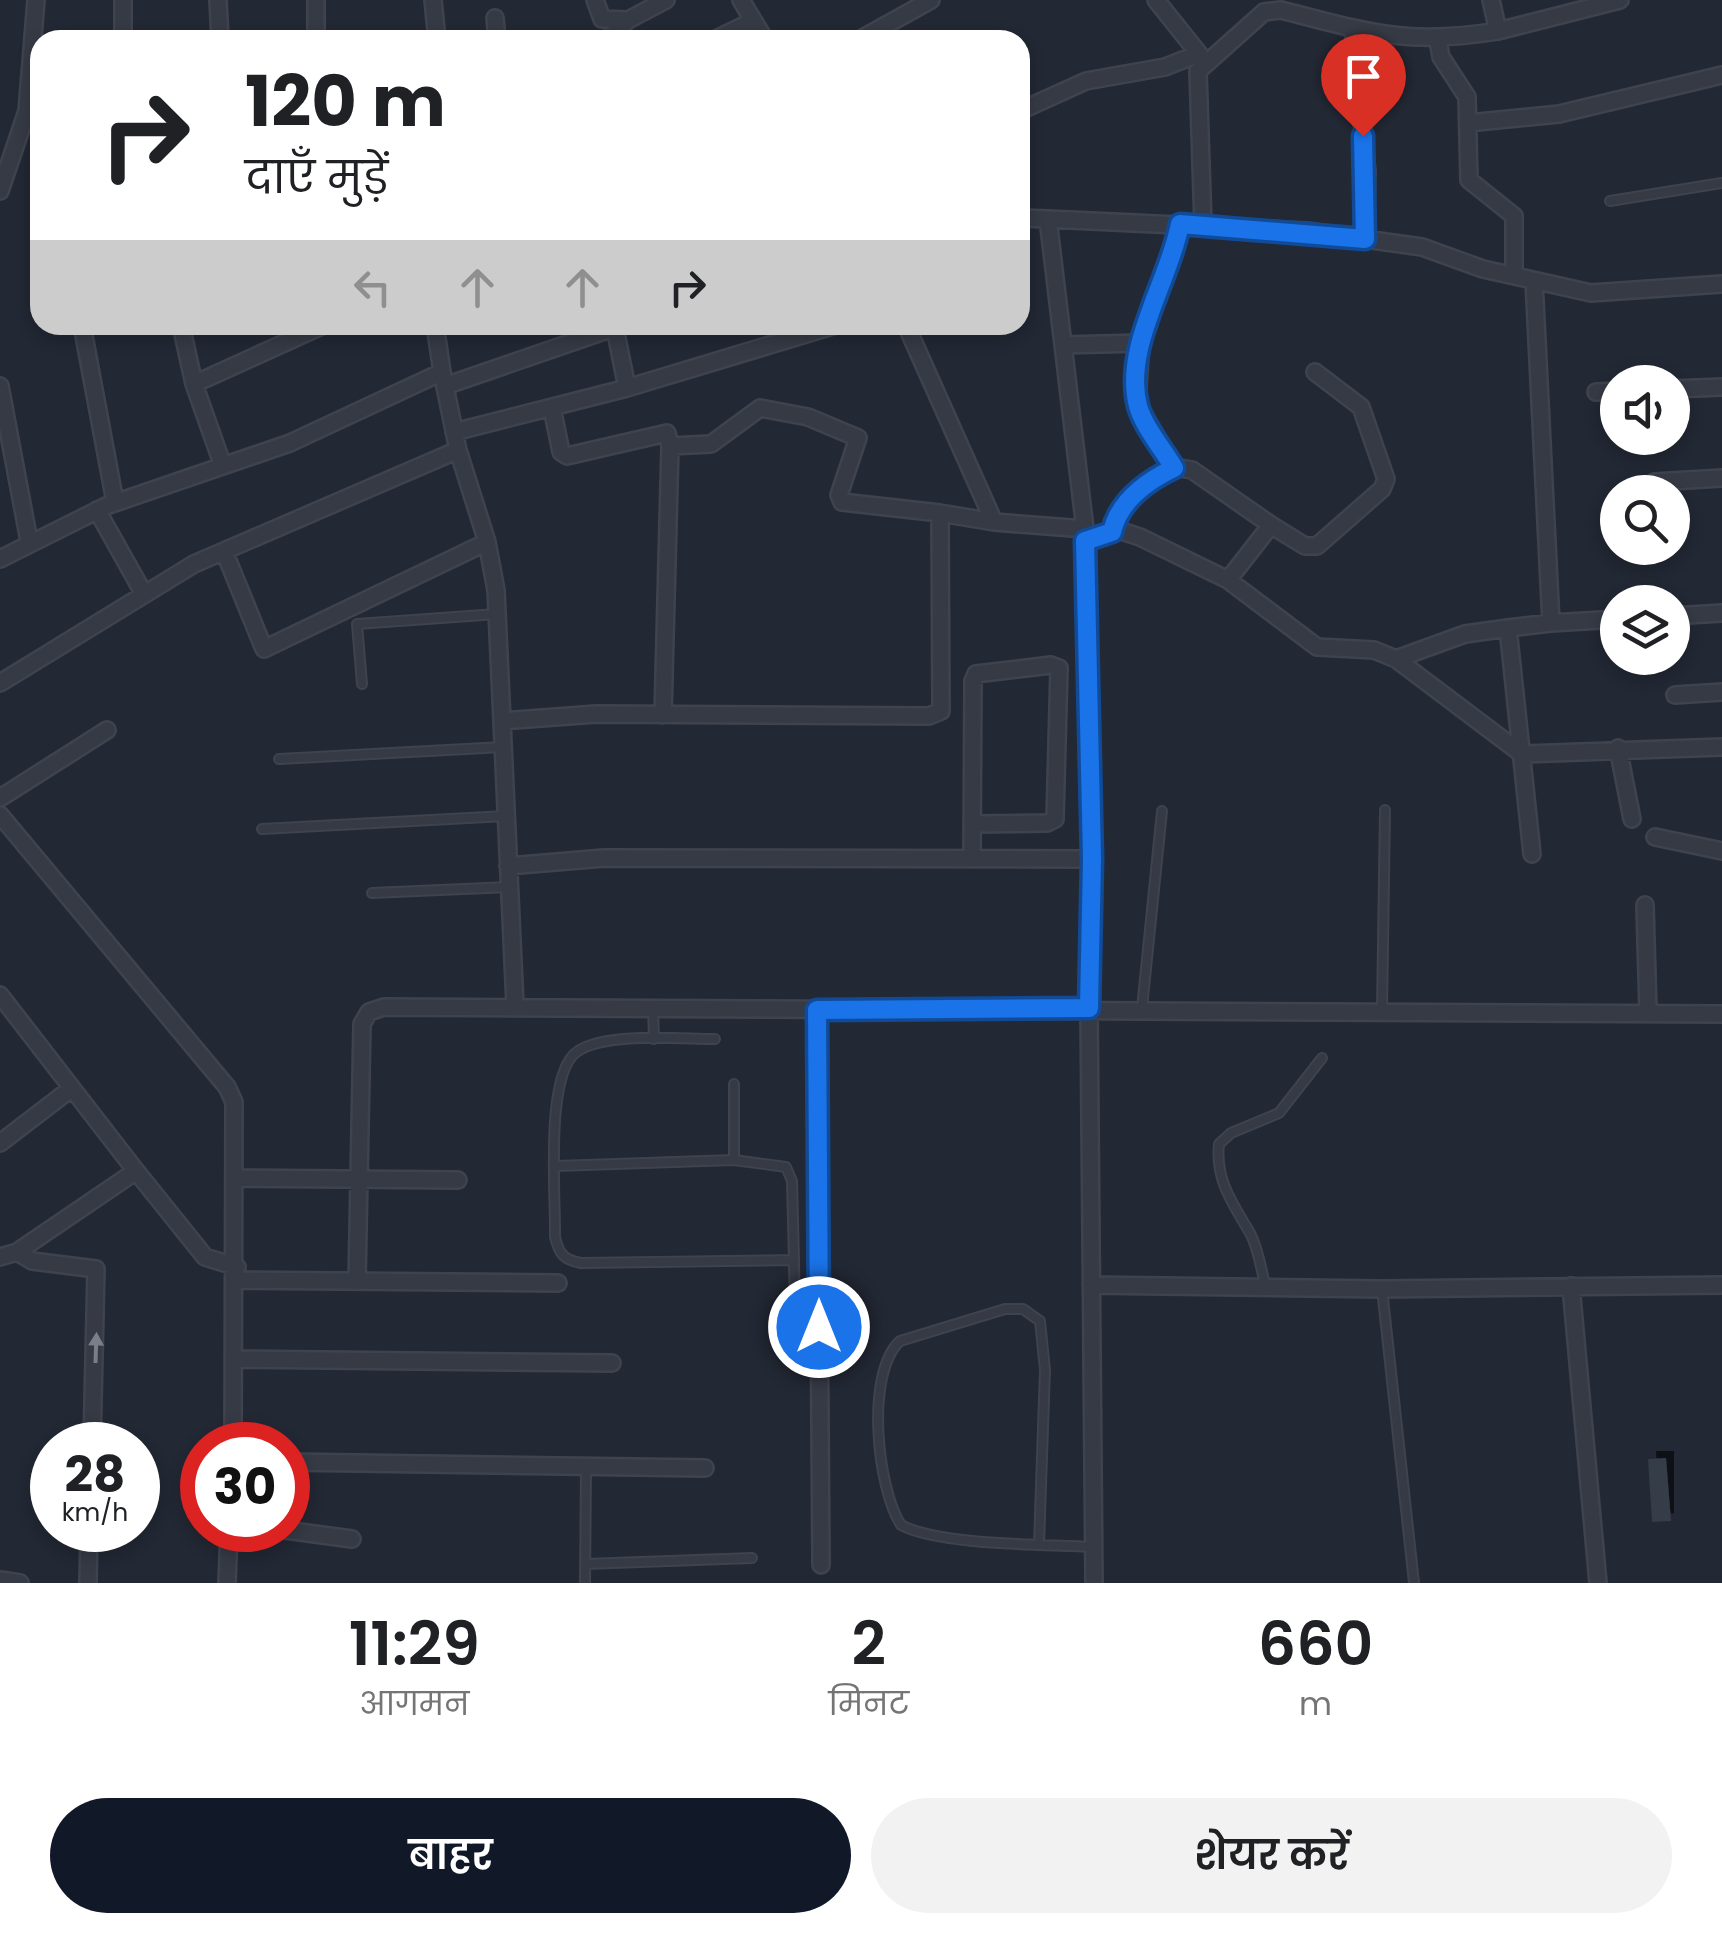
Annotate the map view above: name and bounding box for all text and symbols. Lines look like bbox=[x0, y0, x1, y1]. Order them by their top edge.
pin bbox=[1321, 34, 1406, 137]
icon: arrive bbox=[1336, 49, 1391, 104]
text: 120 m bbox=[245, 52, 446, 151]
icon: right bbox=[80, 70, 210, 200]
text: दाएँ मुड़ें bbox=[245, 146, 388, 209]
icon: left bbox=[345, 260, 400, 315]
icon: ahead bbox=[450, 260, 505, 315]
icon: ahead bbox=[555, 260, 610, 315]
icon: right bbox=[660, 260, 715, 315]
map controls bbox=[1600, 365, 1690, 675]
button: sound bbox=[1600, 365, 1690, 455]
button: search bbox=[1600, 475, 1690, 565]
button: layers bbox=[1600, 585, 1690, 675]
position arrow bbox=[767, 1275, 871, 1379]
one-way arrow bbox=[88, 1331, 104, 1363]
speed limit sign: 30 bbox=[180, 1422, 310, 1552]
text: 28 bbox=[65, 1439, 125, 1510]
text: km/h bbox=[62, 1495, 128, 1530]
text: 11:29 bbox=[349, 1602, 480, 1686]
text: 2 bbox=[852, 1602, 886, 1686]
text: 660 bbox=[1258, 1602, 1373, 1686]
text: आगमन bbox=[359, 1681, 469, 1726]
text: मिनट bbox=[829, 1681, 909, 1726]
text: m bbox=[1299, 1681, 1332, 1726]
button: बाहर bbox=[50, 1798, 851, 1913]
button: शेयर करें bbox=[871, 1798, 1672, 1913]

